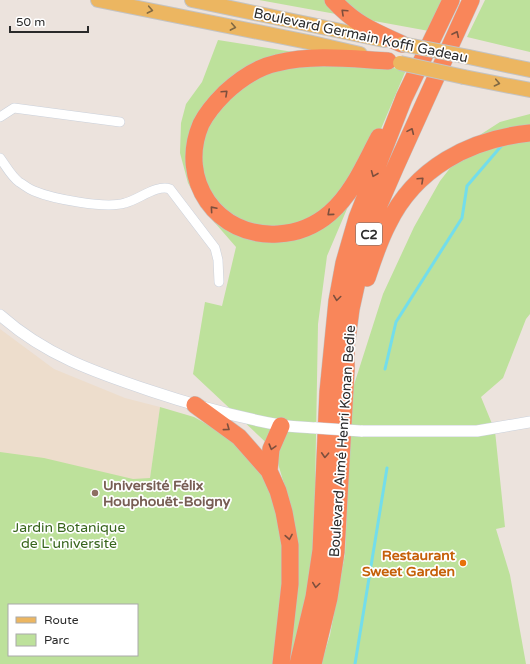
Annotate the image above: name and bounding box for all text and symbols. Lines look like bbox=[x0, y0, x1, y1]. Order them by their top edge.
street label: Boulevard Germain Koffi Gadeau bbox=[252, 4, 470, 67]
one-way arrow bbox=[147, 6, 153, 14]
scale bar bbox=[10, 8, 88, 34]
one-way arrow bbox=[341, 9, 349, 17]
text: 50 m bbox=[16, 15, 45, 29]
one-way arrow bbox=[230, 22, 236, 30]
one-way arrow bbox=[451, 31, 459, 39]
one-way arrow bbox=[494, 79, 500, 87]
one-way arrow bbox=[220, 90, 228, 98]
one-way arrow bbox=[406, 128, 414, 136]
one-way arrow bbox=[371, 170, 379, 177]
one-way arrow bbox=[416, 178, 423, 185]
one-way arrow bbox=[210, 206, 218, 214]
one-way arrow bbox=[327, 208, 335, 215]
road number: C2 bbox=[356, 223, 382, 245]
one-way arrow bbox=[333, 295, 342, 301]
street label: Boulevard Aimé Henri Konan Bedie bbox=[326, 324, 359, 558]
one-way arrow bbox=[222, 423, 229, 430]
one-way arrow bbox=[268, 444, 277, 451]
one-way arrow bbox=[321, 452, 330, 458]
place label: Université Félix Houphouët-Boigny bbox=[103, 477, 231, 510]
marker: Université Félix Houphouët-Boigny bbox=[90, 488, 100, 498]
park label: Jardin Botanique de L'université bbox=[13, 519, 125, 552]
one-way arrow bbox=[284, 534, 292, 540]
place label: Restaurant Sweet Garden bbox=[362, 547, 456, 580]
marker: Restaurant Sweet Garden bbox=[458, 558, 468, 568]
one-way arrow bbox=[312, 582, 321, 588]
legend bbox=[8, 604, 138, 656]
text: Route bbox=[44, 613, 79, 627]
text: Parc bbox=[44, 633, 69, 647]

